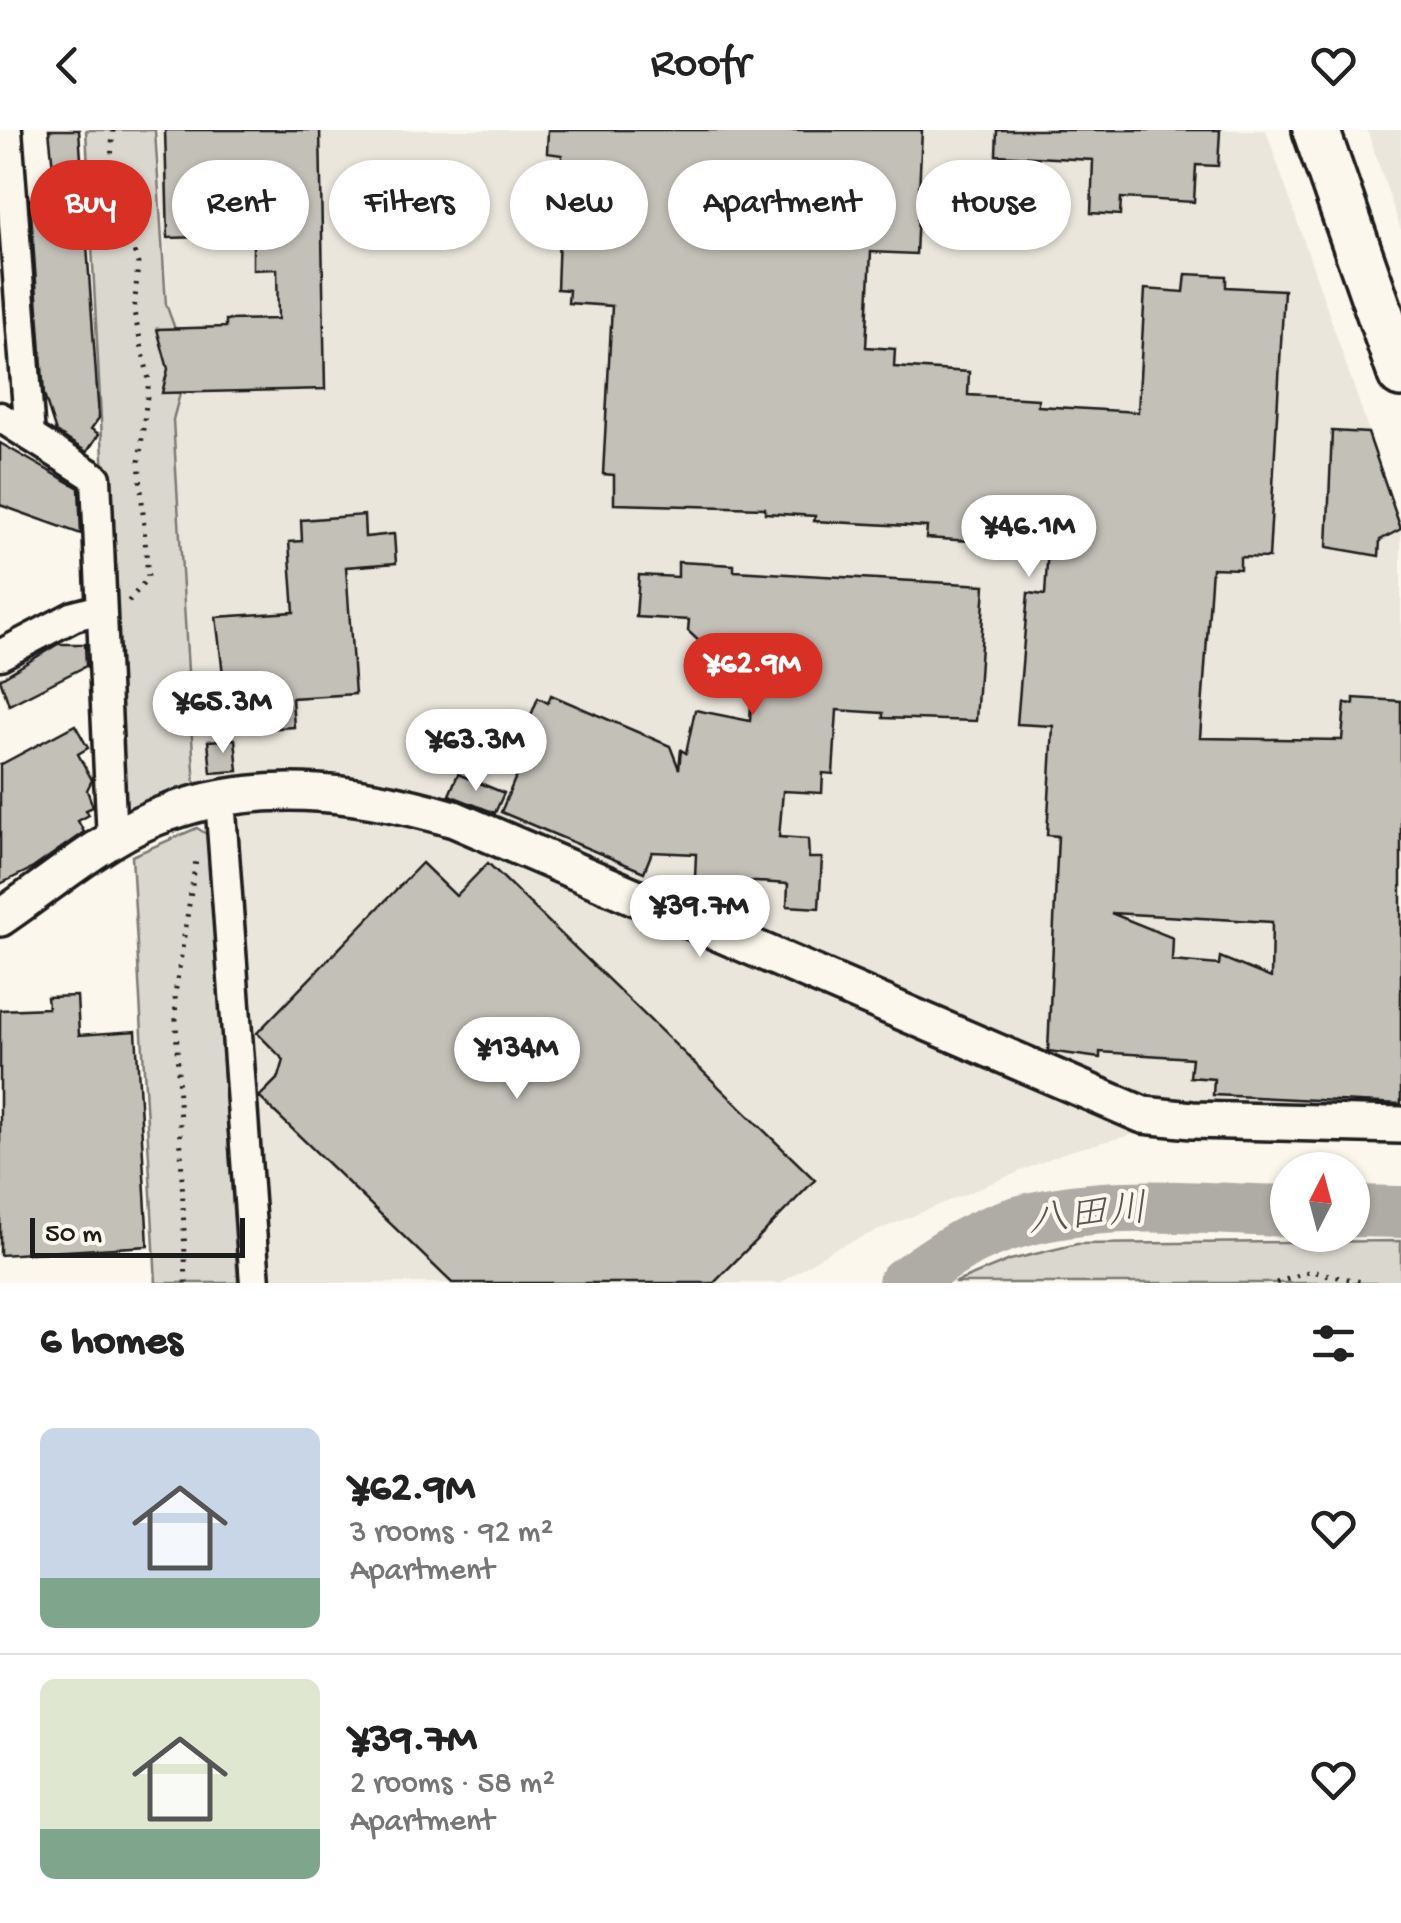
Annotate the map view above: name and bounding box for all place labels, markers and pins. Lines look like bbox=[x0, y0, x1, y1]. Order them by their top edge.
pin: ¥46.1M bbox=[948, 495, 1110, 580]
pin: ¥62.9M bbox=[672, 633, 834, 718]
pin: ¥65.3M bbox=[142, 671, 304, 756]
pin: ¥63.3M bbox=[395, 709, 557, 794]
pin: ¥39.7M bbox=[619, 875, 781, 960]
pin: ¥134M bbox=[447, 1017, 587, 1102]

